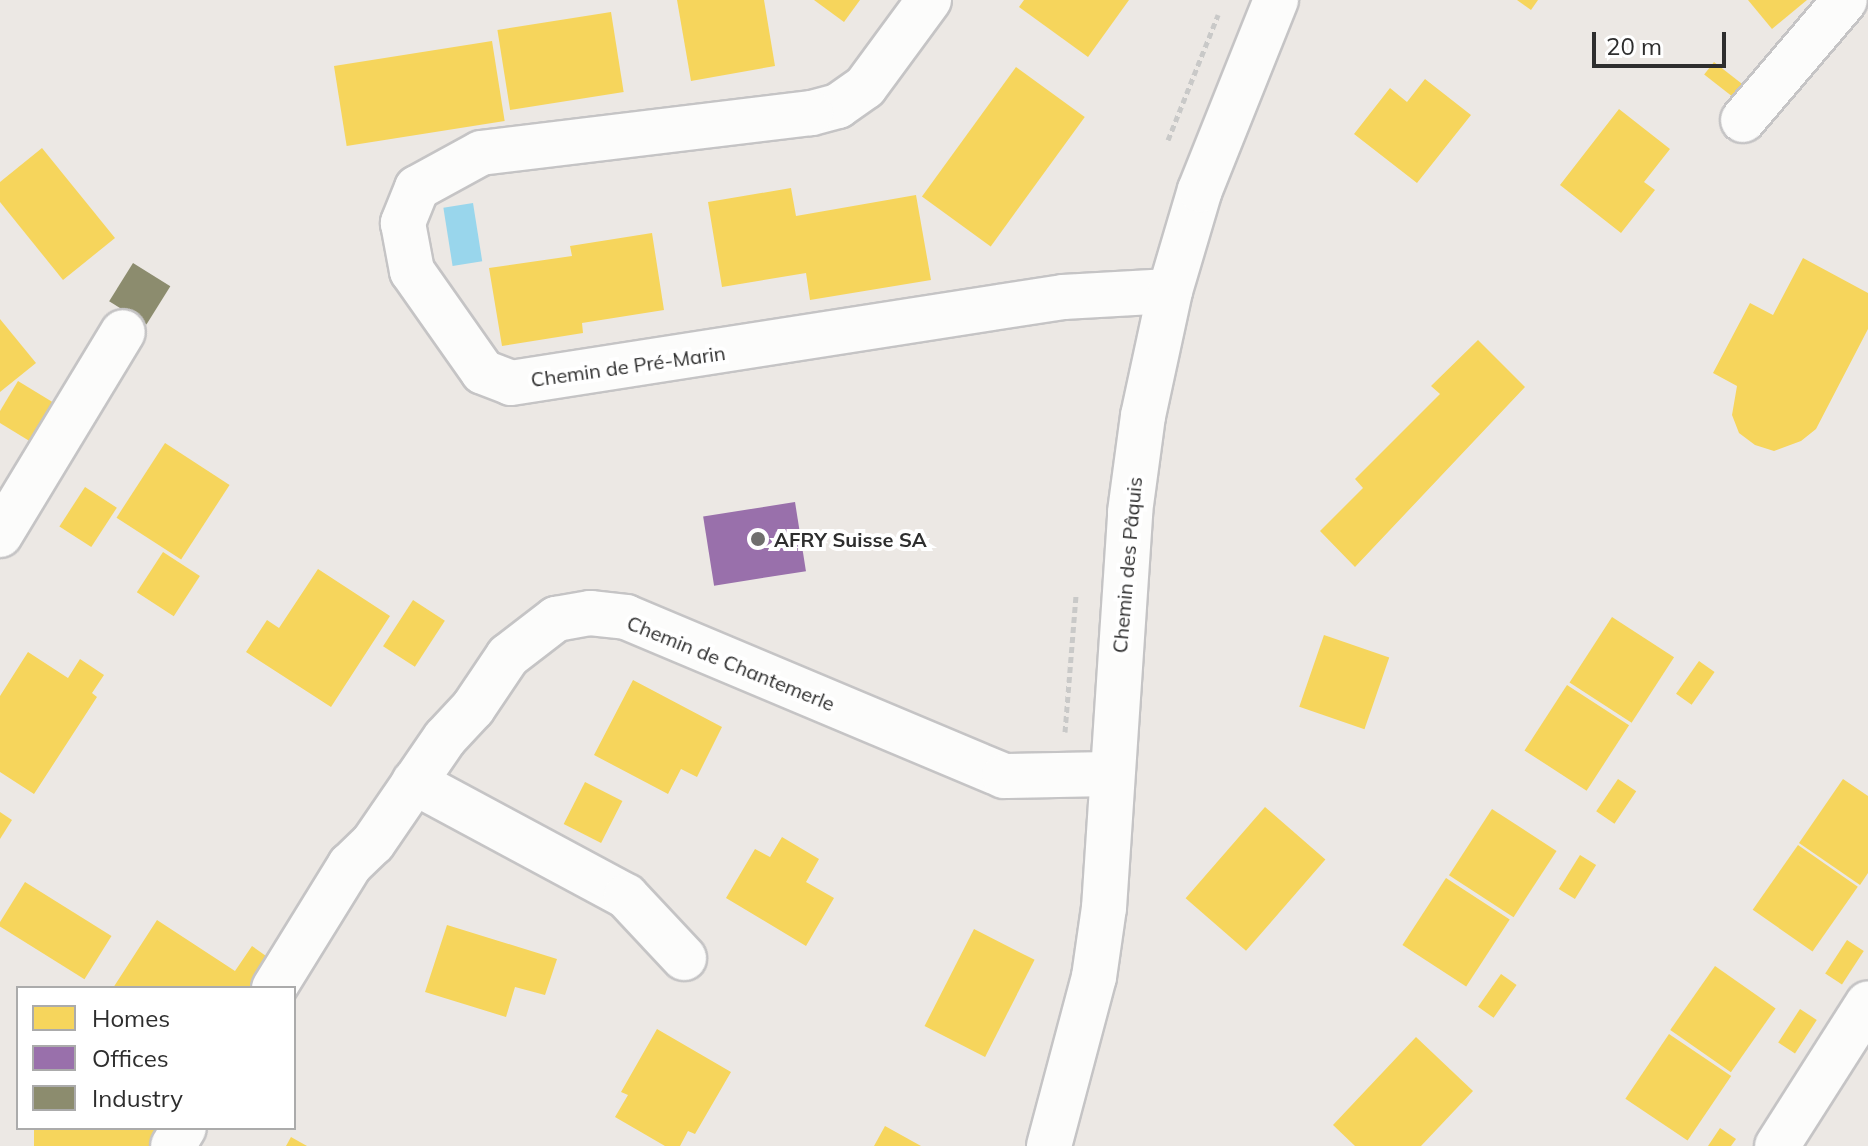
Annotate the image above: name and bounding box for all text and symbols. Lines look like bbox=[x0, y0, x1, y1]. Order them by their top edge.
scale bar bbox=[1596, 16, 1730, 66]
text: 20 m bbox=[1606, 31, 1662, 61]
street label: Chemin de Pré-Marin bbox=[529, 340, 727, 392]
street label: Chemin des Pâquis bbox=[1107, 476, 1147, 654]
place label: AFRY Suisse SA bbox=[774, 527, 927, 551]
marker: AFRY Suisse SA bbox=[749, 530, 767, 548]
street label: Chemin de Chantemerle bbox=[624, 610, 838, 716]
legend bbox=[16, 986, 296, 1130]
text: Homes bbox=[92, 1003, 170, 1033]
text: Offices bbox=[92, 1043, 169, 1073]
text: Industry bbox=[92, 1083, 183, 1113]

